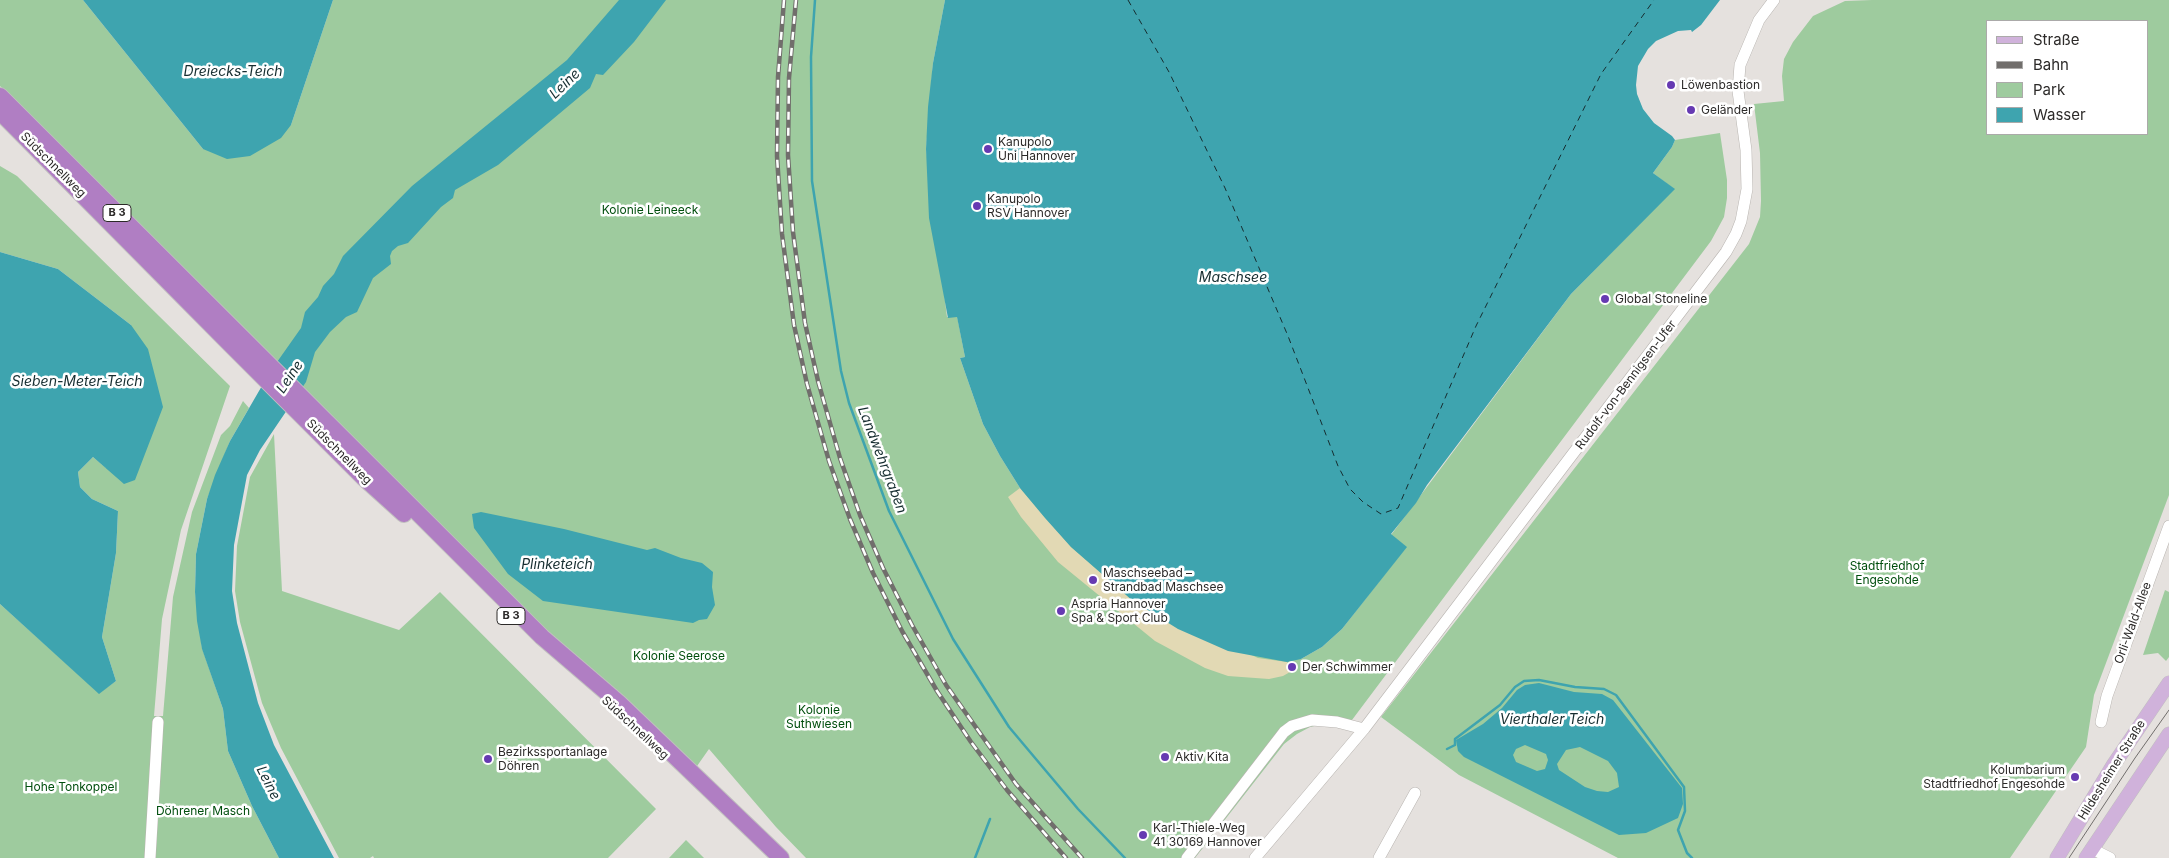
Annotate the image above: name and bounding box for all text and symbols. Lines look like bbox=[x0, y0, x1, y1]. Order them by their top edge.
legend bbox=[1986, 20, 2149, 135]
text: Straße bbox=[2033, 30, 2080, 49]
text: Bahn bbox=[2033, 55, 2069, 74]
water label: Dreiecks-Teich bbox=[184, 64, 282, 80]
water label: Leine bbox=[546, 66, 584, 102]
place label: Löwenbastion bbox=[1681, 78, 1760, 92]
marker: Löwenbastion bbox=[1665, 79, 1677, 91]
text: Park bbox=[2033, 80, 2065, 99]
place label: Geländer bbox=[1701, 103, 1753, 117]
marker: Geländer bbox=[1685, 104, 1697, 116]
text: Wasser bbox=[2033, 105, 2086, 124]
street label: Südschnellweg bbox=[17, 129, 89, 201]
place label: Kanupolo Uni Hannover bbox=[998, 135, 1075, 163]
marker: Kanupolo Uni Hannover bbox=[982, 143, 994, 155]
place label: Kanupolo RSV Hannover bbox=[987, 192, 1069, 220]
marker: Kanupolo RSV Hannover bbox=[971, 200, 983, 212]
park label: Kolonie Leineeck bbox=[602, 203, 698, 217]
road number: B 3 bbox=[103, 204, 131, 222]
water label: Maschsee bbox=[1199, 270, 1267, 286]
place label: Global Stoneline bbox=[1615, 292, 1707, 306]
marker: Global Stoneline bbox=[1599, 293, 1611, 305]
street label: Rudolf-von-Bennigsen-Ufer bbox=[1573, 318, 1679, 452]
water label: Leine bbox=[273, 357, 307, 397]
water label: Sieben-Meter-Teich bbox=[12, 374, 142, 390]
water label: Landwehrgraben bbox=[854, 404, 910, 516]
street label: Südschnellweg bbox=[303, 416, 375, 488]
water label: Plinketeich bbox=[521, 557, 593, 573]
park label: Stadtfriedhof Engesohde bbox=[1850, 559, 1924, 587]
place label: Maschseebad – Strandbad Maschsee bbox=[1103, 566, 1223, 594]
marker: Maschseebad – Strandbad Maschsee bbox=[1087, 574, 1099, 586]
street label: Orli-Wald-Allee bbox=[2112, 580, 2154, 666]
place label: Aspria Hannover Spa & Sport Club bbox=[1071, 597, 1168, 625]
marker: Aspria Hannover Spa & Sport Club bbox=[1055, 605, 1067, 617]
road number: B 3 bbox=[497, 608, 525, 624]
park label: Kolonie Seerose bbox=[633, 649, 725, 663]
place label: Der Schwimmer bbox=[1302, 660, 1392, 674]
marker: Der Schwimmer bbox=[1286, 661, 1298, 673]
street label: Südschnellweg bbox=[599, 693, 671, 763]
park label: Kolonie Suthwiesen bbox=[786, 703, 852, 731]
water label: Vierthaler Teich bbox=[1500, 712, 1604, 728]
street label: Hildesheimer Straße bbox=[2075, 717, 2149, 823]
place label: Bezirkssportanlage Döhren bbox=[498, 745, 607, 773]
place label: Aktiv Kita bbox=[1175, 750, 1229, 764]
marker: Aktiv Kita bbox=[1159, 751, 1171, 763]
marker: Bezirkssportanlage Döhren bbox=[482, 753, 494, 765]
water label: Leine bbox=[252, 763, 284, 803]
place label: Kolumbarium Stadtfriedhof Engesohde bbox=[1923, 763, 2065, 791]
marker: Kolumbarium Stadtfriedhof Engesohde bbox=[2069, 771, 2081, 783]
park label: Hohe Tonkoppel bbox=[25, 780, 117, 794]
park label: Döhrener Masch bbox=[156, 804, 250, 818]
place label: Karl-Thiele-Weg 41 30169 Hannover bbox=[1153, 821, 1262, 849]
marker: Karl-Thiele-Weg 41 30169 Hannover bbox=[1137, 829, 1149, 841]

